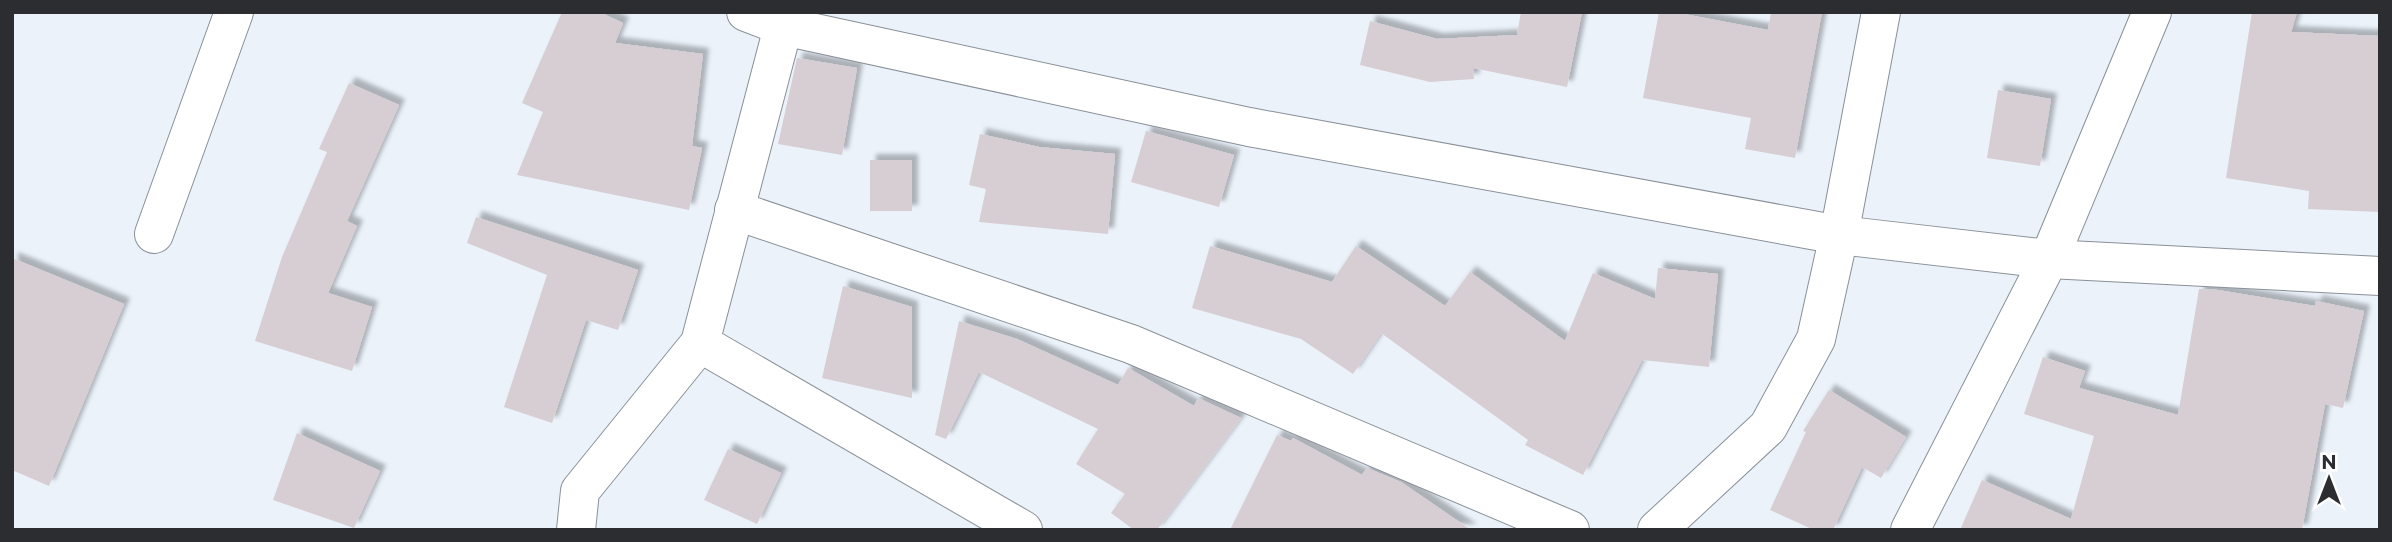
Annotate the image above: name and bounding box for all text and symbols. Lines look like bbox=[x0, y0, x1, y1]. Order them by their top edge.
north arrow bbox=[2294, 444, 2364, 514]
text: N bbox=[2321, 451, 2337, 474]

